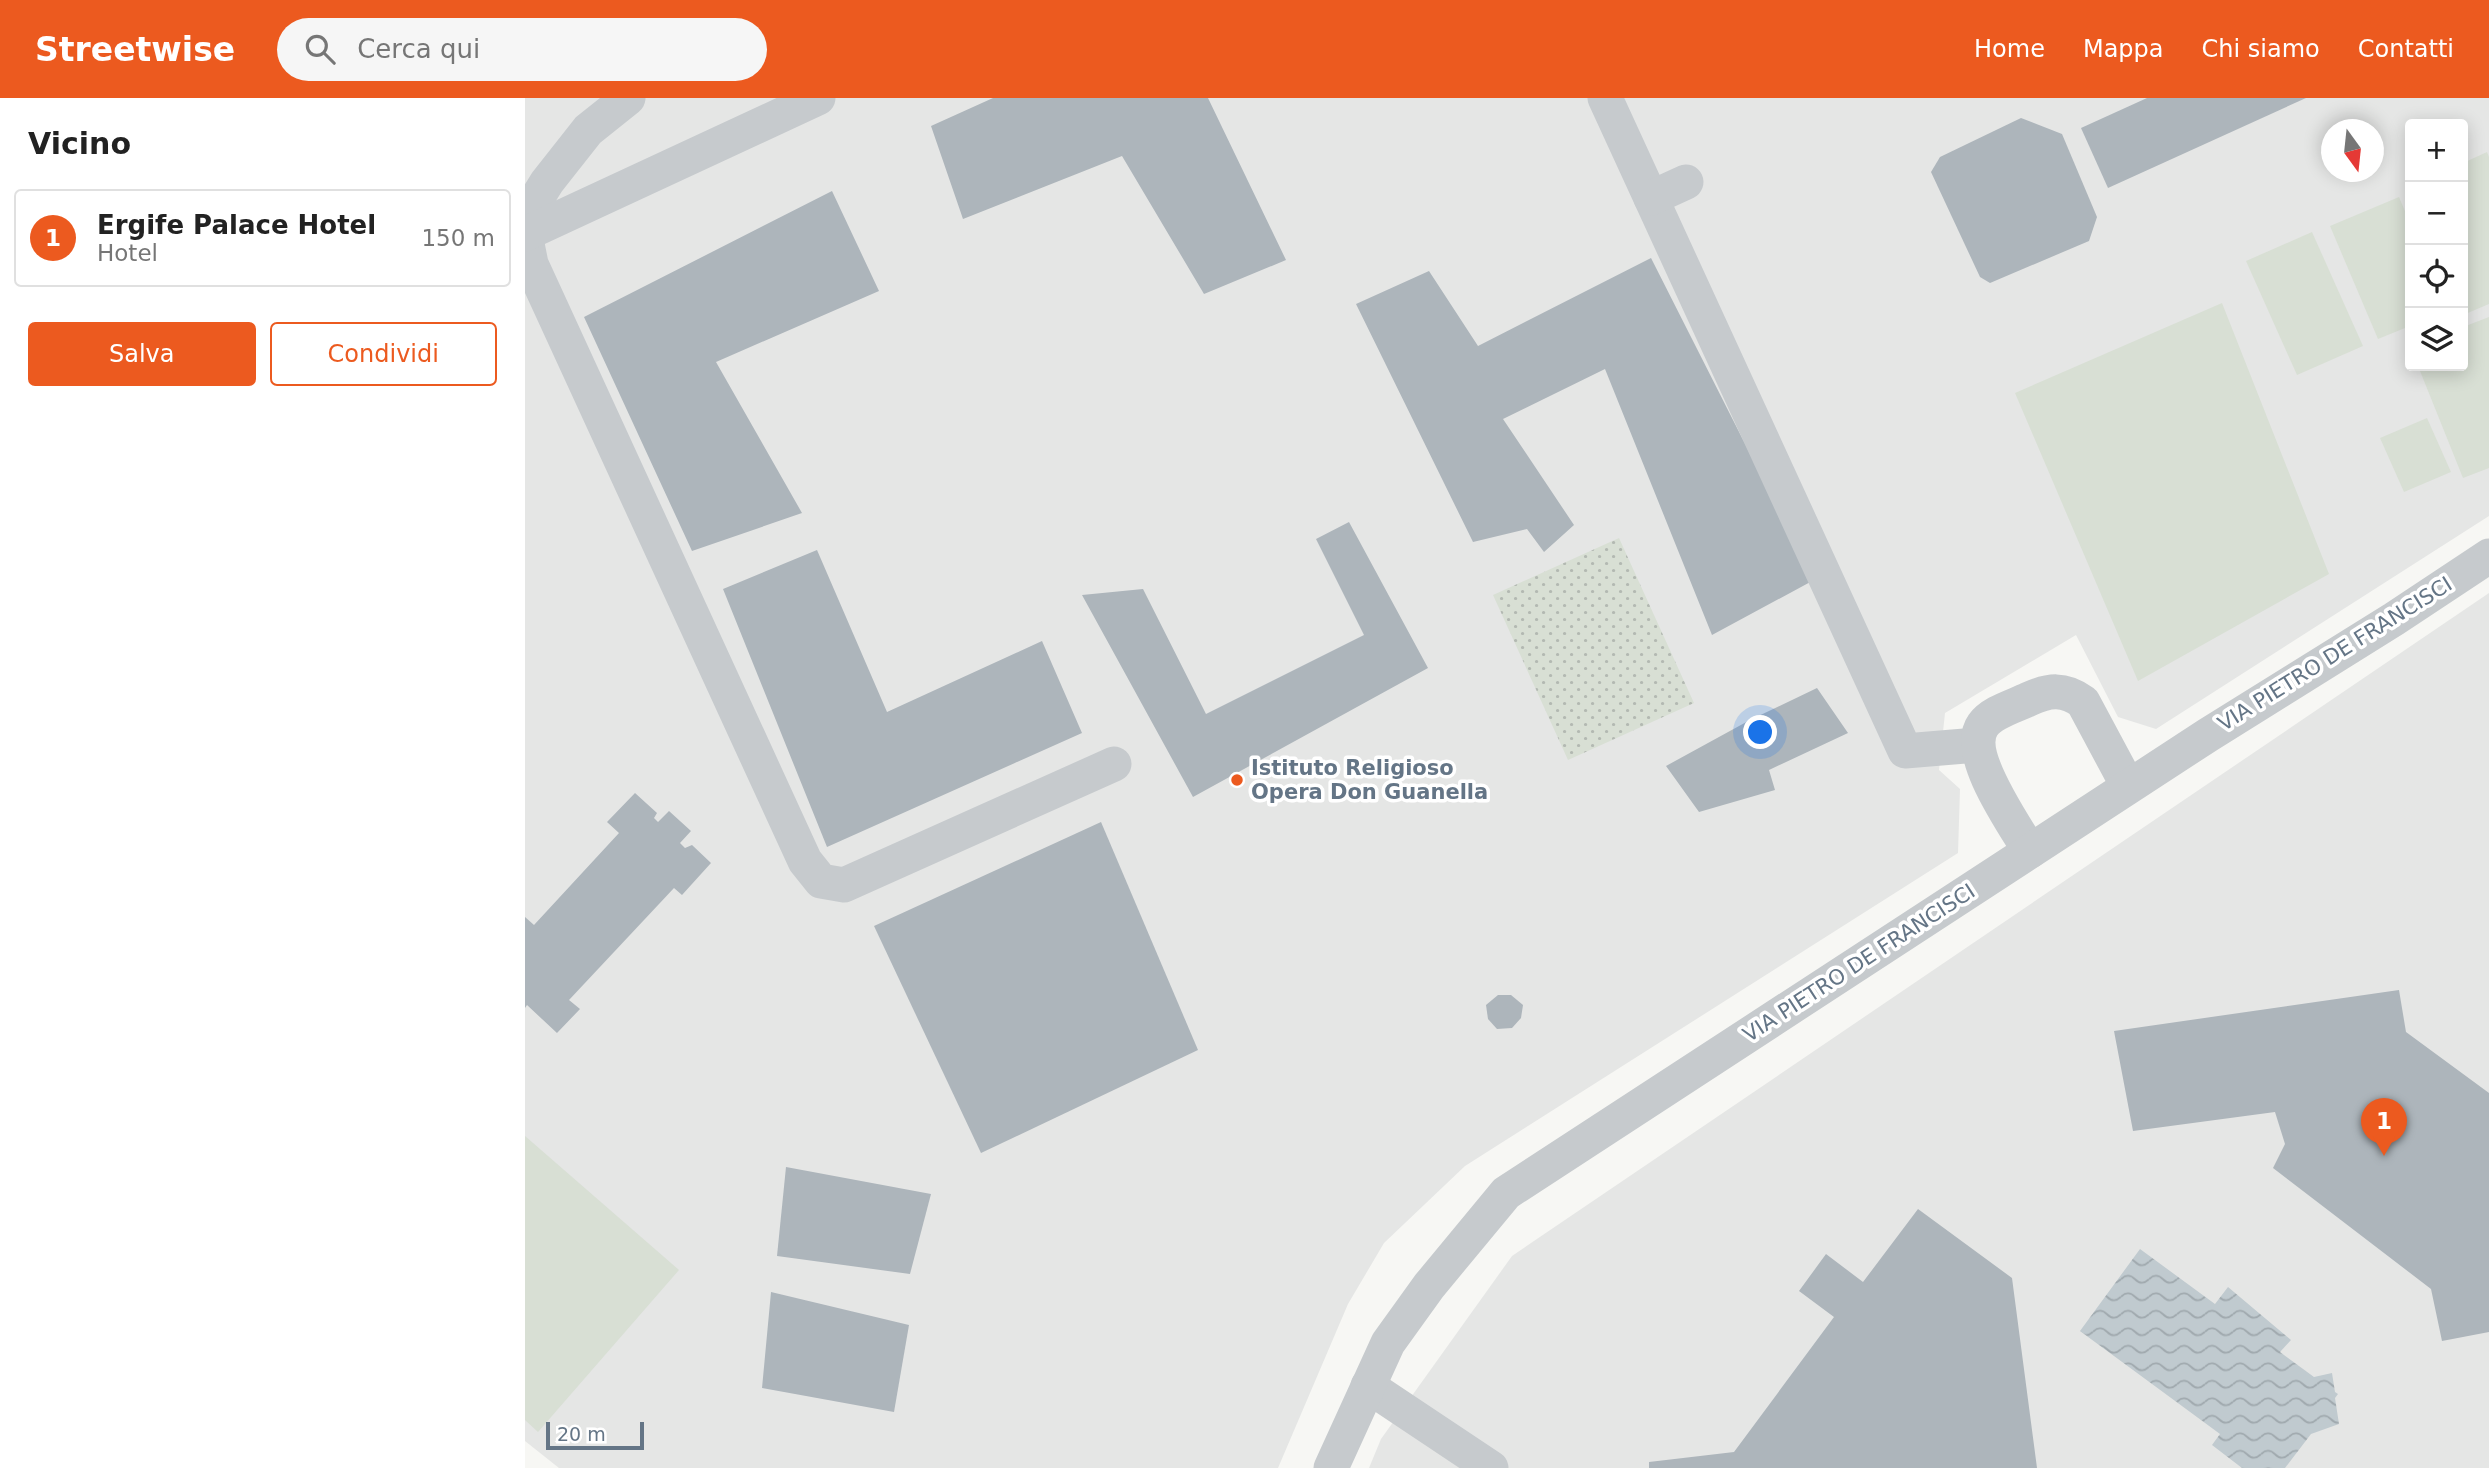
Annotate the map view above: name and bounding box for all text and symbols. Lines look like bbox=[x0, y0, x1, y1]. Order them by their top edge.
search box bbox=[277, 18, 767, 81]
text: Streetwise bbox=[35, 30, 235, 69]
icon: search bbox=[301, 30, 339, 68]
text: Cerca qui bbox=[357, 34, 480, 64]
text: Home bbox=[1974, 35, 2045, 63]
text: Mappa bbox=[2083, 35, 2164, 63]
text: Chi siamo bbox=[2202, 35, 2320, 63]
text: Contatti bbox=[2358, 35, 2454, 63]
north arrow bbox=[2321, 119, 2384, 182]
map controls bbox=[2405, 119, 2468, 371]
button: + bbox=[2405, 119, 2468, 182]
text: Vicino bbox=[28, 126, 131, 161]
button: − bbox=[2405, 182, 2468, 245]
text: Ergife Palace Hotel bbox=[97, 210, 376, 240]
text: 1 bbox=[45, 225, 61, 251]
text: 150 m bbox=[421, 225, 495, 251]
text: Hotel bbox=[97, 240, 158, 266]
button: locate bbox=[2405, 245, 2468, 308]
button: layers bbox=[2405, 308, 2468, 371]
button: Salva bbox=[28, 322, 256, 386]
button: Condividi bbox=[270, 322, 497, 386]
street label: VIA PIETRO DE FRANCISCI bbox=[2214, 572, 2456, 736]
your location bbox=[1743, 715, 1777, 749]
place label: Istituto Religioso Opera Don Guanella bbox=[1251, 756, 1488, 804]
marker: Istituto Religioso Opera Don Guanella bbox=[1229, 772, 1245, 788]
street label: VIA PIETRO DE FRANCISCI bbox=[1739, 879, 1979, 1047]
pin: 1 bbox=[2361, 1098, 2407, 1156]
scale bar bbox=[546, 1419, 644, 1451]
text: 20 m bbox=[557, 1423, 606, 1445]

